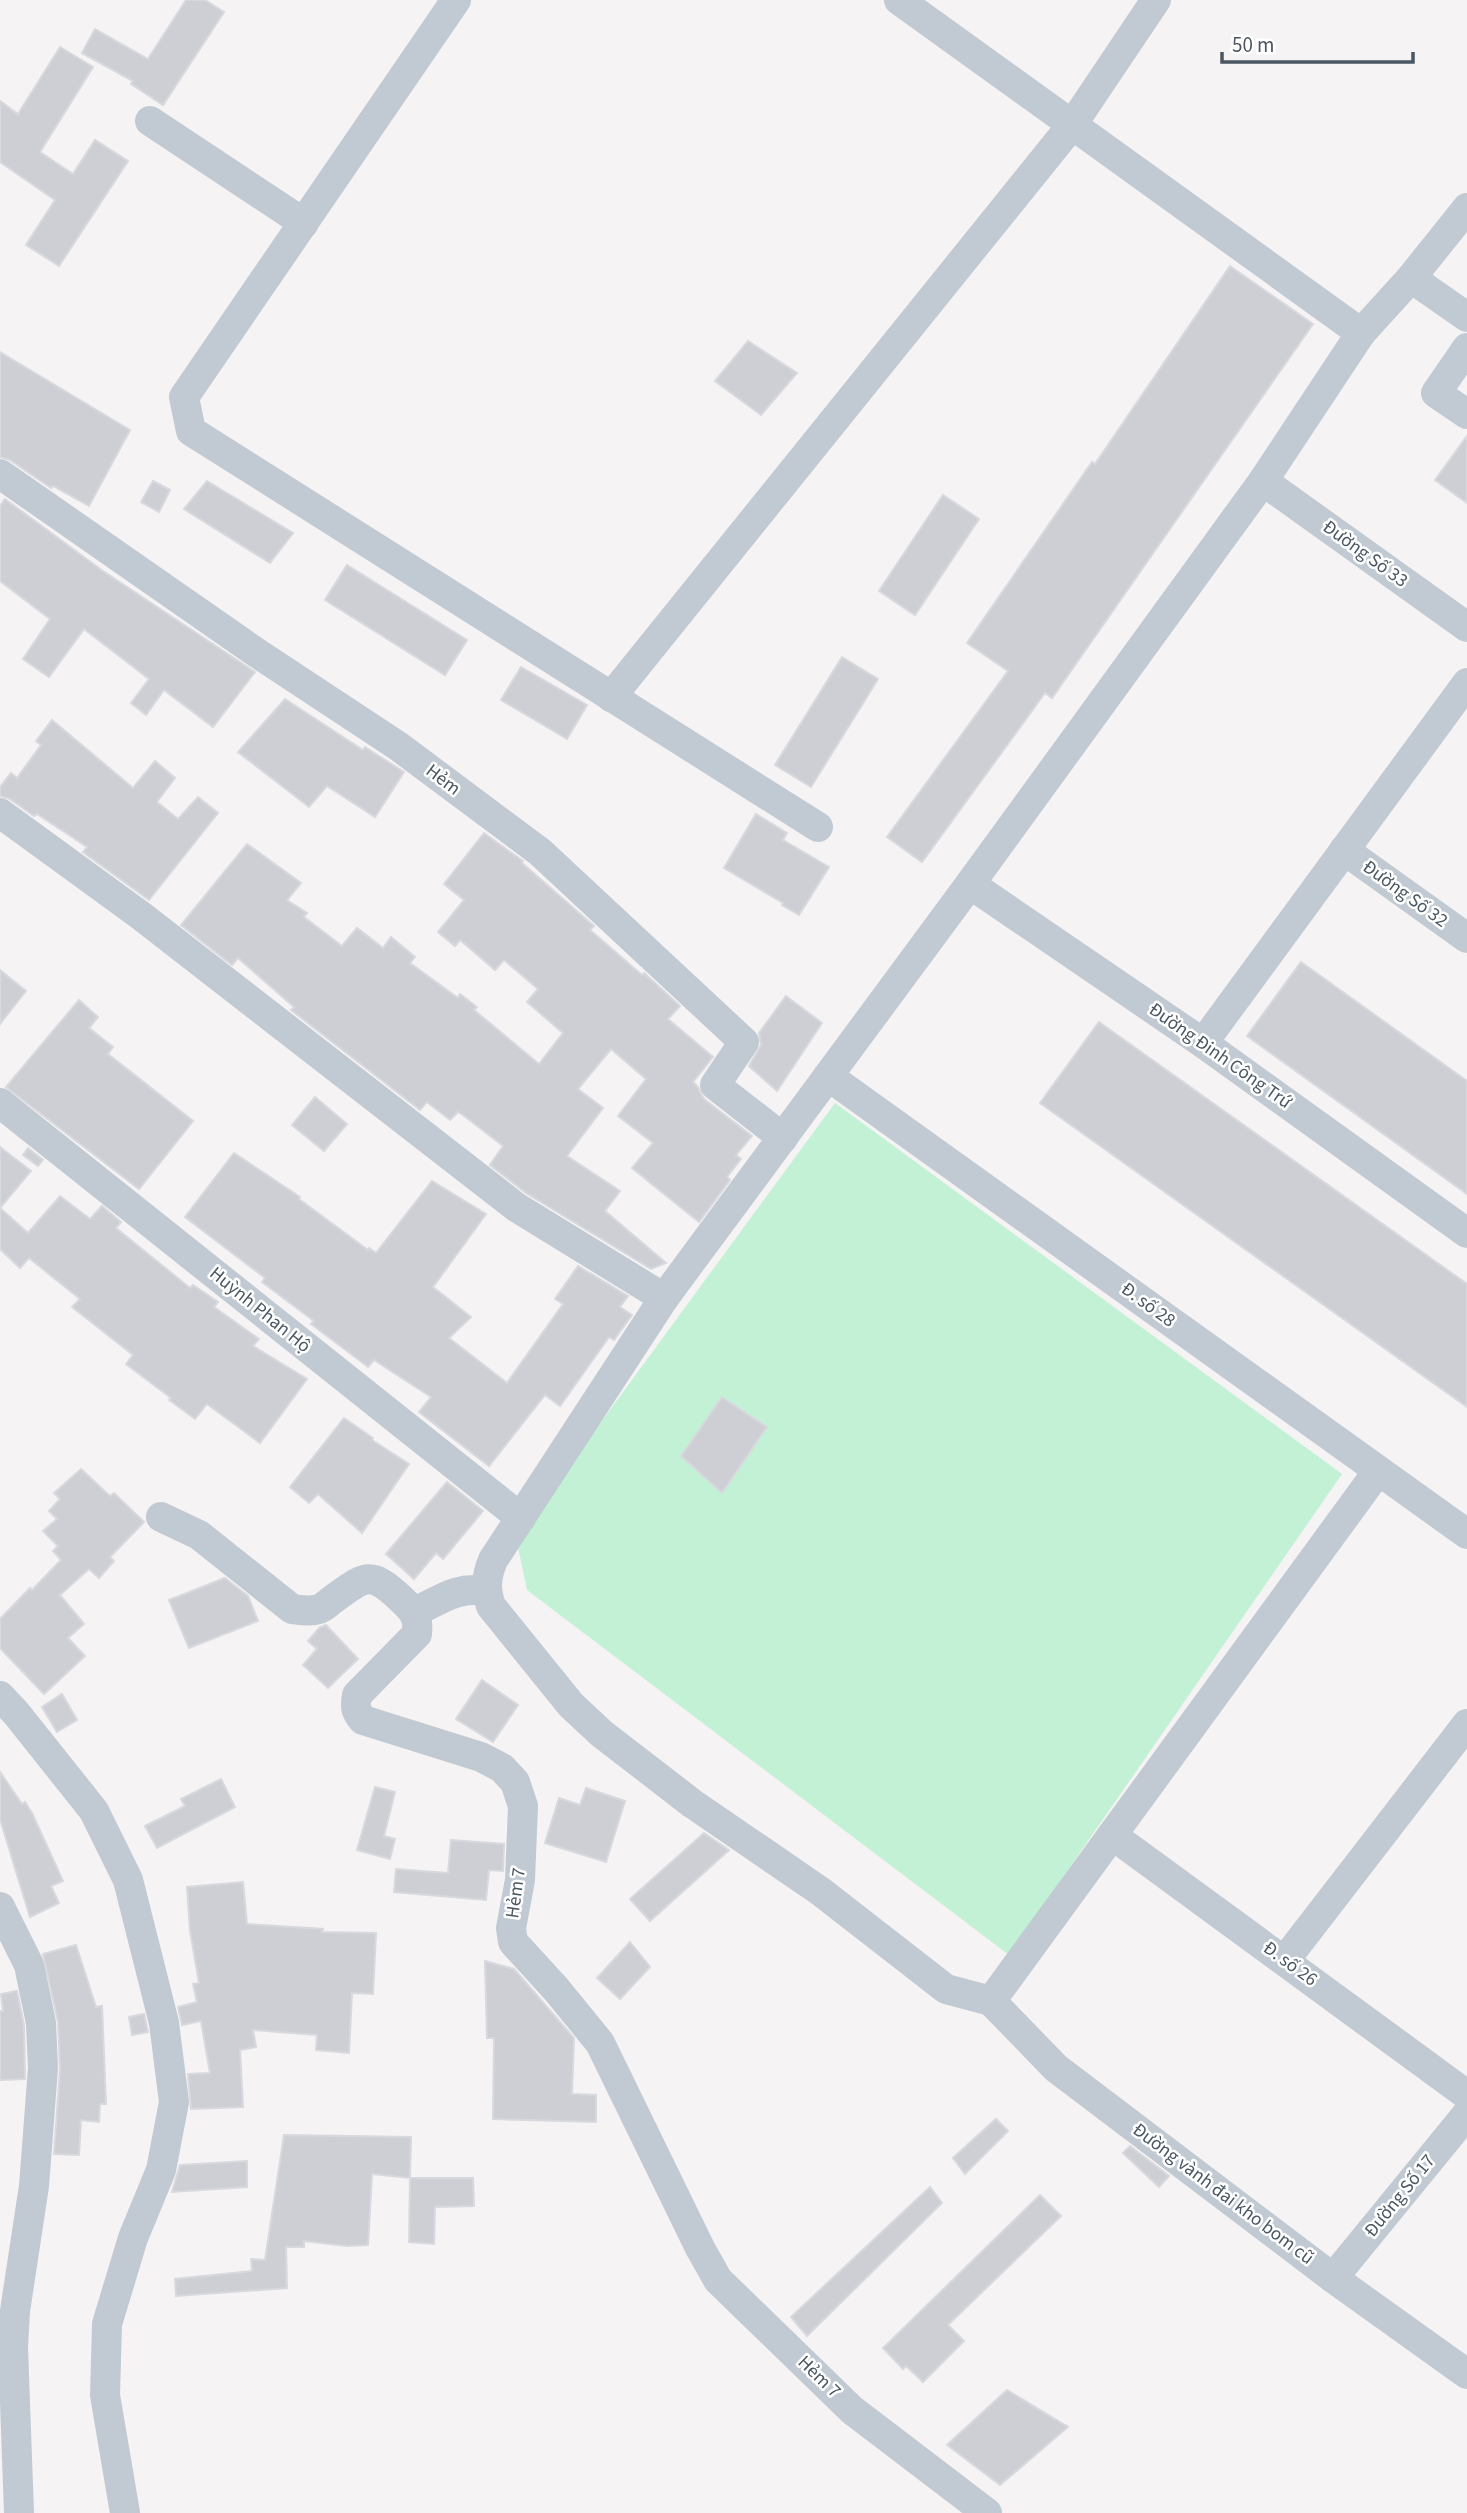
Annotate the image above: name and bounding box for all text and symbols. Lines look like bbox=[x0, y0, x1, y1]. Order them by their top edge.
scale bar bbox=[1222, 21, 1413, 65]
text: 50 m bbox=[1232, 30, 1274, 60]
street label: Đường Số 33 bbox=[1317, 514, 1413, 594]
street label: Hẻm bbox=[420, 758, 466, 802]
street label: Đường Số 32 bbox=[1357, 854, 1453, 934]
street label: Đường Đinh Công Trứ bbox=[1143, 997, 1297, 1116]
street label: Huỳnh Phan Hộ bbox=[203, 1261, 317, 1359]
street label: Đ. số 28 bbox=[1115, 1276, 1181, 1334]
street label: Hẻm 7 bbox=[499, 1866, 533, 1920]
street label: Đ. số 26 bbox=[1257, 1935, 1323, 1993]
street label: Đường vành đai kho bom cũ bbox=[1127, 2117, 1319, 2271]
street label: Đường Số 17 bbox=[1358, 2149, 1442, 2243]
street label: Hẻm 7 bbox=[791, 2350, 847, 2404]

